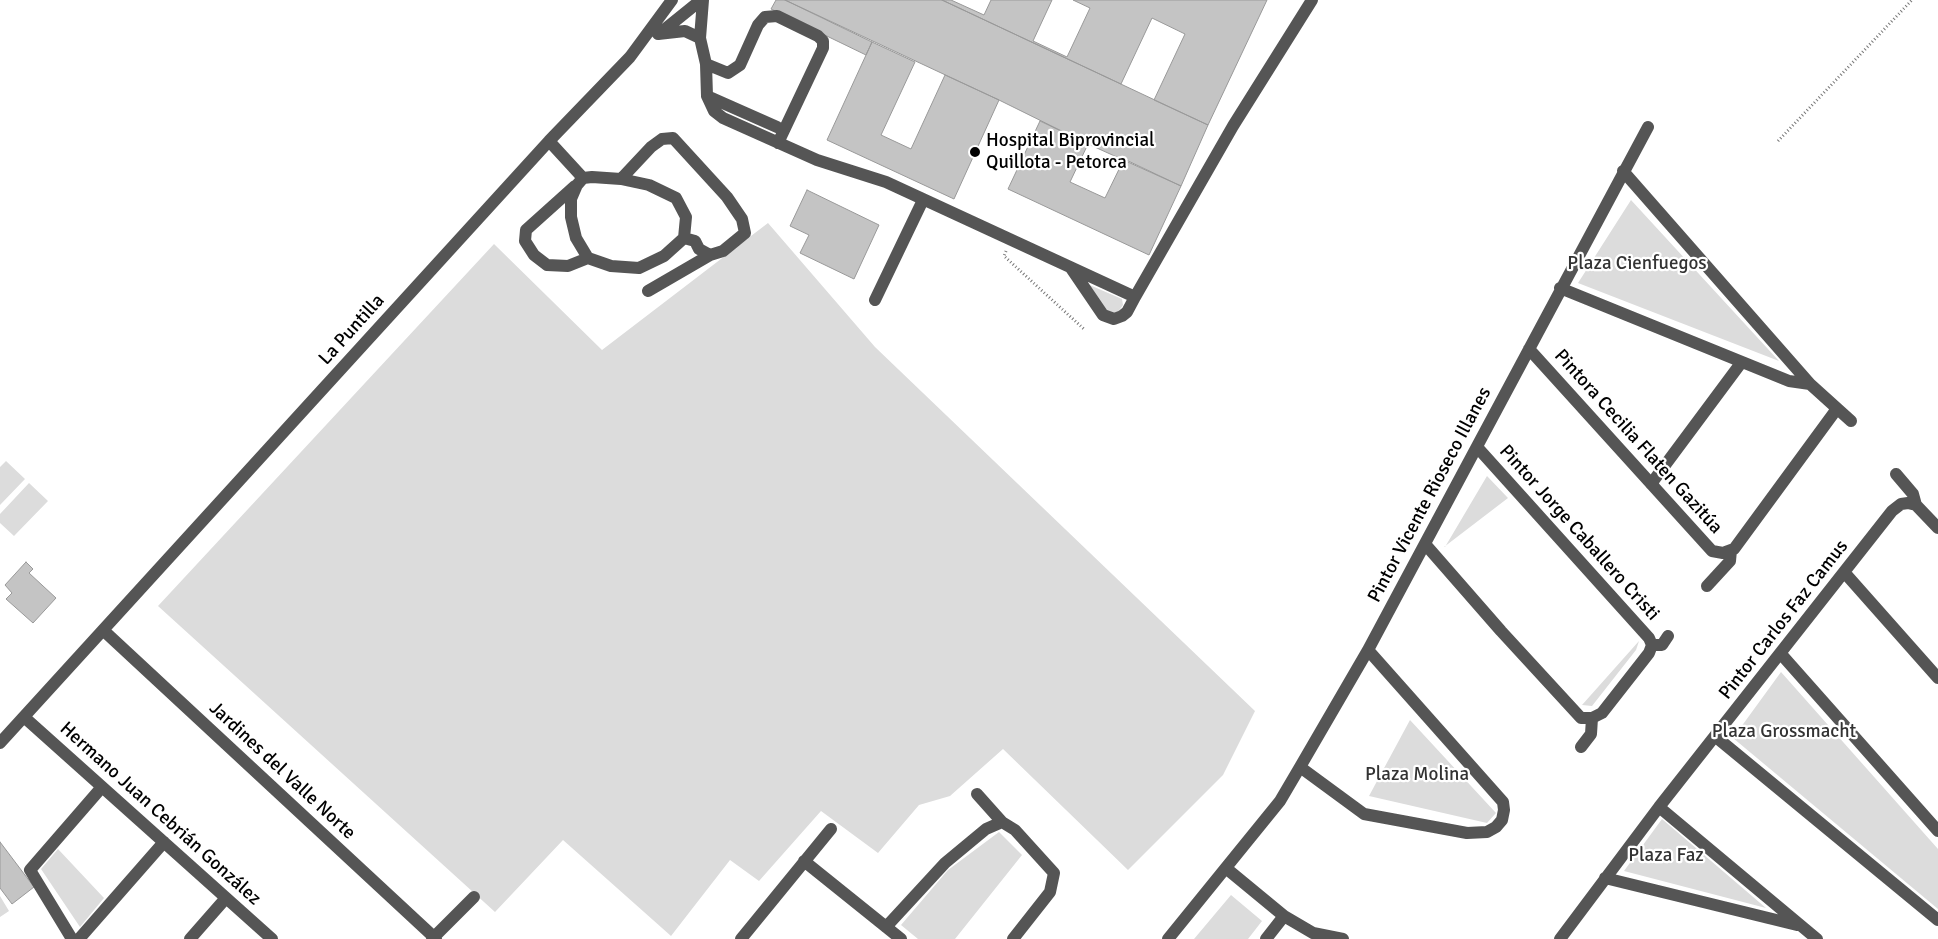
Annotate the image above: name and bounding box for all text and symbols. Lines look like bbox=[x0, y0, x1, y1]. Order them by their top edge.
place label: Hospital Biprovincial Quillota - Petorca bbox=[986, 130, 1155, 174]
marker: Hospital Biprovincial Quillota - Petorca bbox=[968, 145, 982, 159]
park label: Plaza Cienfuegos bbox=[1567, 253, 1707, 275]
street label: La Puntilla bbox=[314, 290, 390, 370]
street label: Pintora Cecilia Flaten Gazitúa bbox=[1549, 345, 1727, 539]
street label: Pintor Vicente Rioseco Illanes bbox=[1364, 384, 1496, 606]
street label: Pintor Jorge Caballero Cristi bbox=[1494, 440, 1664, 626]
street label: Pintor Carlos Faz Camus bbox=[1715, 536, 1853, 704]
street label: Jardines del Valle Norte bbox=[204, 697, 360, 845]
street label: Hermano Juan Cebrián González bbox=[55, 718, 265, 910]
park label: Plaza Grossmacht bbox=[1712, 721, 1856, 743]
park label: Plaza Molina bbox=[1365, 764, 1469, 786]
park label: Plaza Faz bbox=[1628, 845, 1704, 867]

